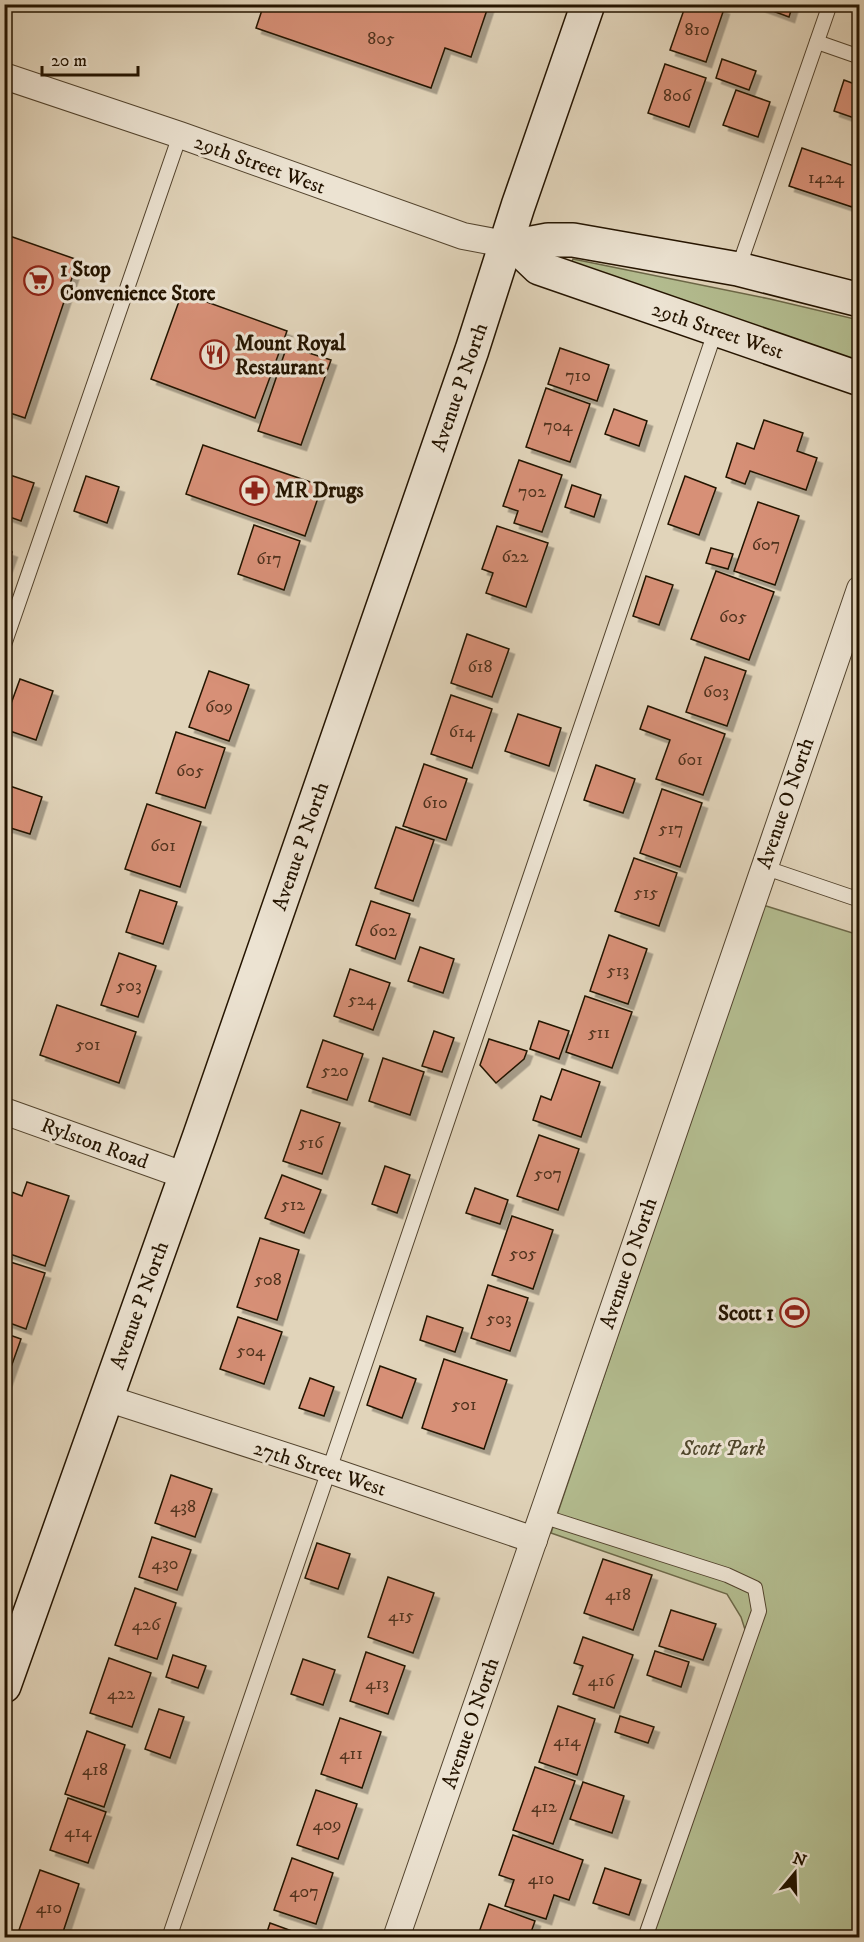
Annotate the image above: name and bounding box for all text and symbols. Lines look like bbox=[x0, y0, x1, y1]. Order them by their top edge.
house number: 810 bbox=[684, 19, 710, 41]
house number: 805 bbox=[367, 28, 395, 50]
scale bar bbox=[42, 39, 138, 77]
text: 20 m bbox=[51, 50, 87, 72]
house number: 806 bbox=[663, 85, 692, 107]
street label: 29th Street West bbox=[190, 129, 329, 201]
house number: 1424 bbox=[808, 167, 845, 189]
place label: 1 Stop Convenience Store bbox=[60, 257, 216, 307]
supermarket icon: 1 Stop Convenience Store bbox=[23, 265, 55, 297]
street label: 29th Street West bbox=[648, 296, 787, 366]
street label: Avenue P North bbox=[426, 320, 494, 455]
place label: Mount Royal Restaurant bbox=[235, 331, 346, 381]
restaurant icon: Mount Royal Restaurant bbox=[198, 339, 230, 371]
house number: 710 bbox=[565, 365, 591, 387]
house number: 704 bbox=[543, 415, 573, 437]
pharmacy icon: MR Drugs bbox=[238, 474, 270, 506]
place label: MR Drugs bbox=[275, 478, 364, 504]
house number: 702 bbox=[518, 481, 546, 503]
house number: 607 bbox=[752, 534, 780, 556]
house number: 622 bbox=[501, 546, 529, 568]
house number: 617 bbox=[256, 548, 282, 570]
house number: 605 bbox=[719, 606, 747, 628]
house number: 618 bbox=[468, 656, 492, 678]
house number: 603 bbox=[703, 681, 729, 703]
house number: 609 bbox=[205, 696, 233, 718]
house number: 614 bbox=[449, 721, 476, 743]
street label: Avenue O North bbox=[751, 734, 821, 872]
house number: 601 bbox=[677, 749, 703, 771]
house number: 605 bbox=[176, 760, 204, 782]
street label: Avenue P North bbox=[267, 779, 335, 914]
house number: 610 bbox=[422, 792, 448, 814]
house number: 517 bbox=[658, 818, 684, 840]
house number: 601 bbox=[150, 835, 176, 857]
house number: 515 bbox=[634, 882, 658, 904]
house number: 602 bbox=[369, 920, 397, 942]
house number: 513 bbox=[607, 960, 629, 982]
house number: 503 bbox=[116, 975, 142, 997]
house number: 524 bbox=[348, 989, 377, 1011]
house number: 511 bbox=[588, 1022, 610, 1044]
house number: 501 bbox=[75, 1034, 101, 1056]
house number: 520 bbox=[321, 1060, 349, 1082]
street label: Rylston Road bbox=[37, 1112, 152, 1176]
house number: 516 bbox=[299, 1132, 324, 1154]
house number: 507 bbox=[534, 1163, 562, 1185]
house number: 512 bbox=[281, 1194, 305, 1216]
street label: Avenue O North bbox=[594, 1194, 664, 1332]
street label: Avenue P North bbox=[105, 1238, 175, 1373]
house number: 505 bbox=[509, 1243, 537, 1265]
house number: 508 bbox=[254, 1269, 282, 1291]
sports icon: Scott 1 bbox=[779, 1297, 811, 1329]
place label: Scott 1 bbox=[718, 1301, 774, 1327]
house number: 503 bbox=[486, 1308, 512, 1330]
house number: 504 bbox=[237, 1340, 266, 1362]
house number: 501 bbox=[451, 1394, 477, 1416]
street label: 27th Street West bbox=[250, 1435, 390, 1503]
park label: Scott Park bbox=[680, 1436, 765, 1462]
house number: 438 bbox=[170, 1496, 196, 1518]
house number: 430 bbox=[152, 1553, 178, 1575]
house number: 418 bbox=[605, 1584, 631, 1606]
house number: 415 bbox=[388, 1605, 414, 1627]
house number: 426 bbox=[132, 1614, 161, 1636]
street label: Avenue O North bbox=[436, 1654, 506, 1792]
house number: 416 bbox=[588, 1670, 615, 1692]
house number: 413 bbox=[365, 1673, 389, 1695]
house number: 422 bbox=[107, 1683, 135, 1705]
house number: 414 bbox=[553, 1730, 581, 1752]
house number: 411 bbox=[339, 1743, 363, 1765]
house number: 418 bbox=[82, 1759, 108, 1781]
house number: 412 bbox=[531, 1796, 557, 1818]
house number: 409 bbox=[312, 1814, 342, 1836]
house number: 414 bbox=[64, 1821, 92, 1843]
north arrow bbox=[765, 1843, 825, 1903]
text: N bbox=[790, 1848, 809, 1871]
house number: 410 bbox=[528, 1868, 554, 1890]
house number: 407 bbox=[289, 1881, 319, 1903]
house number: 410 bbox=[36, 1897, 62, 1919]

